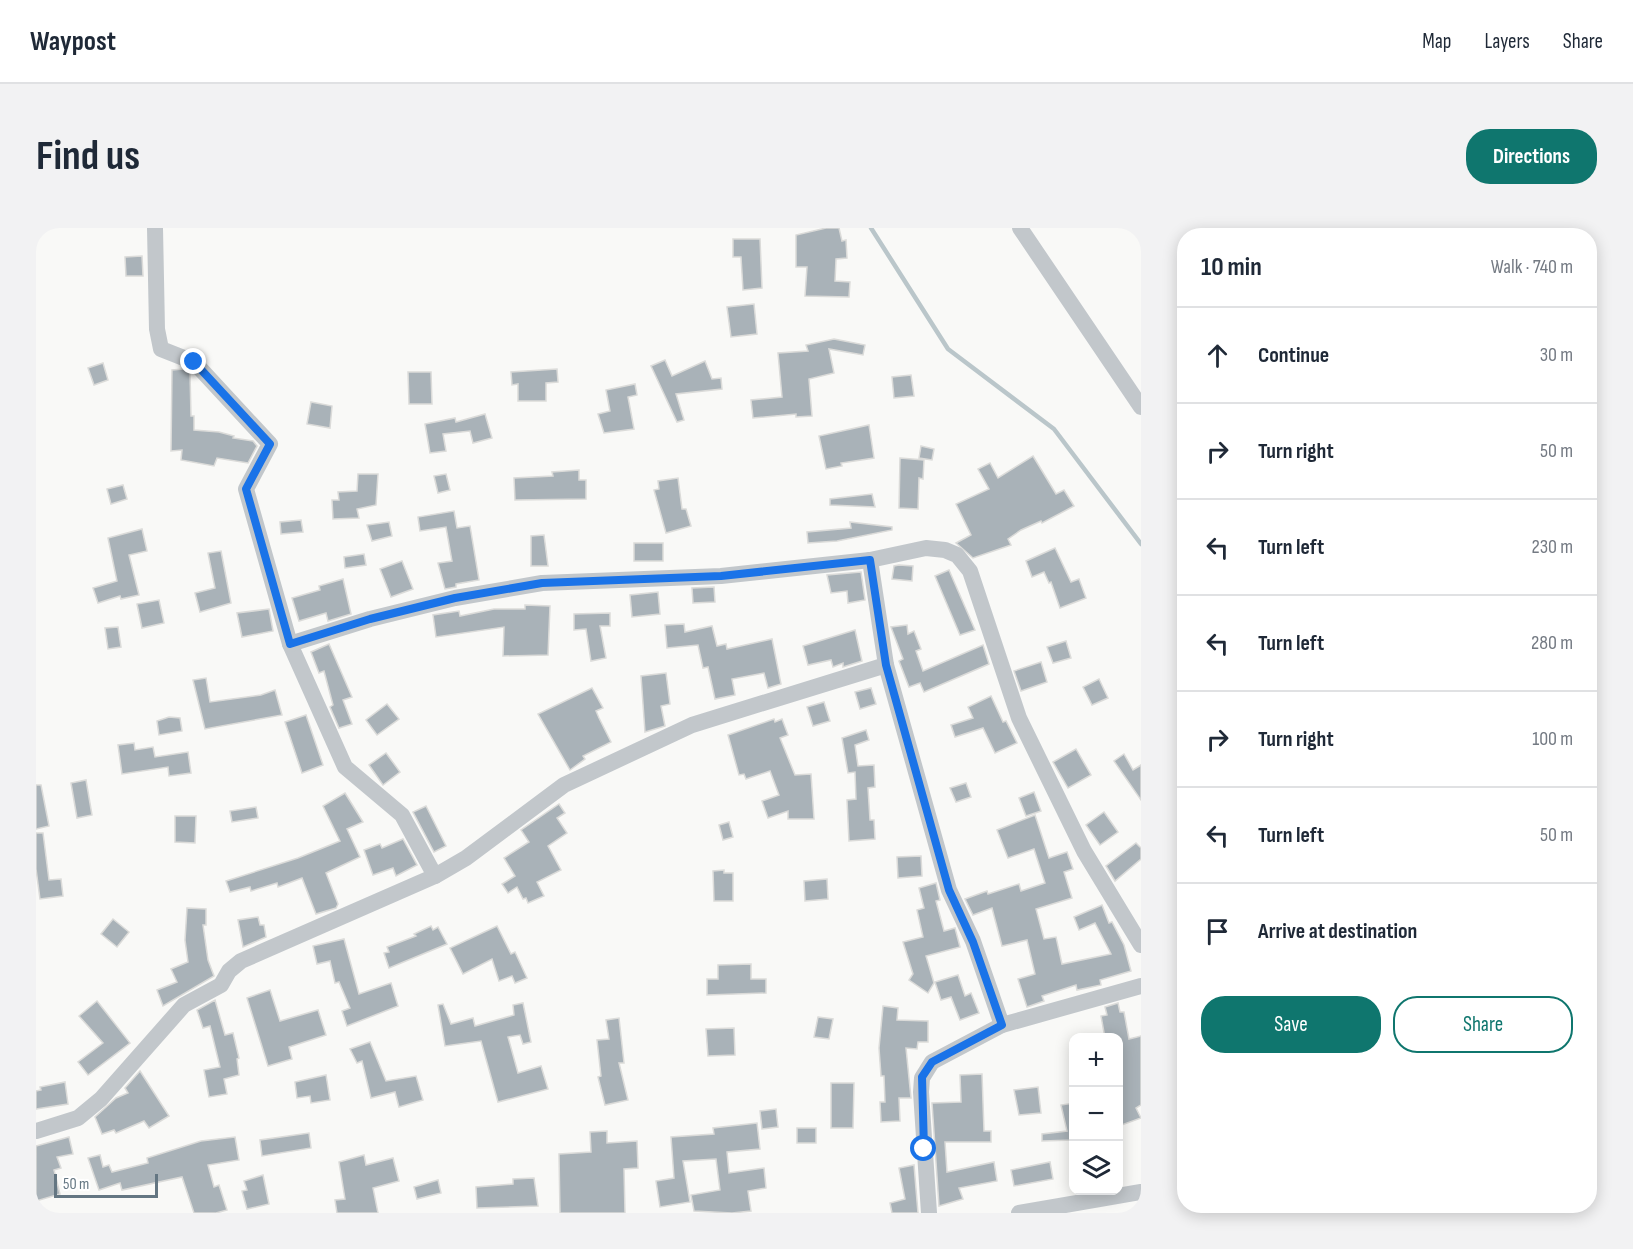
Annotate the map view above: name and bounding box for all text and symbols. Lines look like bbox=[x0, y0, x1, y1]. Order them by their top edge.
text: Waypost bbox=[30, 25, 116, 58]
text: Map bbox=[1422, 29, 1451, 54]
text: Layers bbox=[1484, 29, 1530, 54]
text: Share bbox=[1563, 29, 1603, 54]
button: Directions bbox=[1466, 129, 1597, 184]
text: Find us bbox=[36, 131, 140, 182]
text: 10 min bbox=[1201, 252, 1262, 283]
text: Walk · 740 m bbox=[1491, 255, 1573, 279]
icon: ahead bbox=[1201, 339, 1234, 372]
text: Continue bbox=[1258, 342, 1329, 369]
text: 30 m bbox=[1540, 343, 1573, 367]
route end bbox=[180, 348, 206, 374]
icon: right bbox=[1201, 435, 1234, 468]
text: Turn right bbox=[1258, 438, 1334, 465]
text: 50 m bbox=[1540, 439, 1573, 463]
icon: left bbox=[1201, 531, 1234, 564]
text: Turn left bbox=[1258, 534, 1324, 561]
text: 230 m bbox=[1531, 535, 1573, 559]
icon: left bbox=[1201, 627, 1234, 660]
text: Turn left bbox=[1258, 630, 1324, 657]
text: 280 m bbox=[1531, 631, 1573, 655]
icon: right bbox=[1201, 723, 1234, 756]
text: Turn right bbox=[1258, 726, 1334, 753]
text: 100 m bbox=[1532, 727, 1573, 751]
icon: left bbox=[1201, 819, 1234, 852]
text: Turn left bbox=[1258, 822, 1324, 849]
text: 50 m bbox=[1540, 823, 1573, 847]
icon: arrive bbox=[1201, 915, 1234, 948]
text: Arrive at destination bbox=[1258, 918, 1417, 945]
button: Save bbox=[1201, 996, 1381, 1053]
button: Share bbox=[1393, 996, 1573, 1053]
map controls bbox=[1069, 1033, 1123, 1195]
button: + bbox=[1069, 1033, 1123, 1087]
button: − bbox=[1069, 1087, 1123, 1141]
route start bbox=[910, 1135, 936, 1161]
button: layers bbox=[1069, 1141, 1123, 1195]
scale bar bbox=[54, 1171, 158, 1198]
text: 50 m bbox=[63, 1175, 89, 1194]

